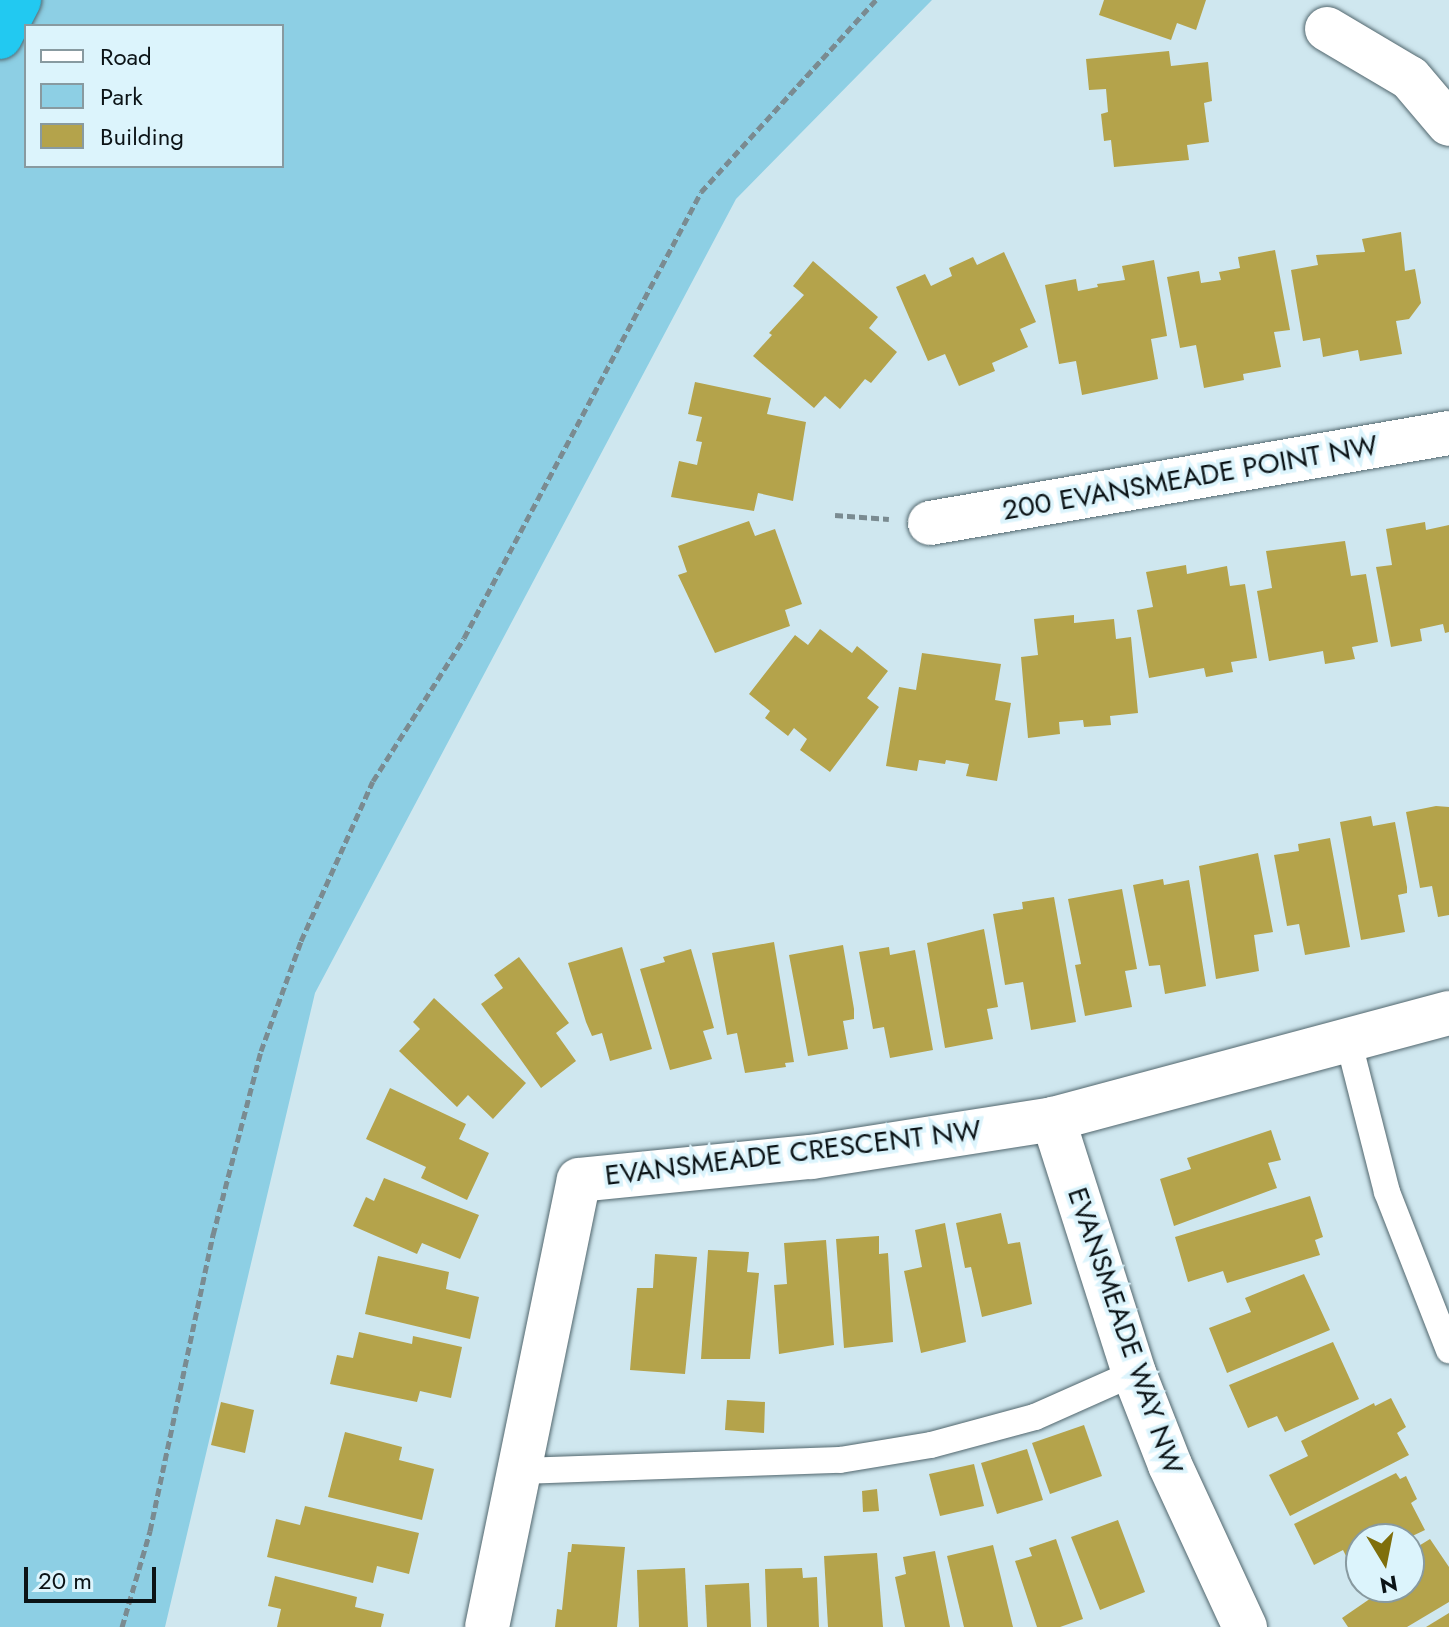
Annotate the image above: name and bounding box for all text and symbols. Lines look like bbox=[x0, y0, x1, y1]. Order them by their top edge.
legend bbox=[24, 24, 284, 168]
text: Road bbox=[100, 39, 152, 74]
text: Park bbox=[100, 79, 143, 114]
text: Building bbox=[100, 119, 184, 154]
street label: 200 EVANSMEADE POINT NW bbox=[1000, 428, 1380, 528]
street label: EVANSMEADE CRESCENT NW bbox=[603, 1113, 983, 1193]
street label: EVANSMEADE WAY NW bbox=[1060, 1183, 1190, 1479]
north arrow bbox=[1345, 1523, 1425, 1603]
scale bar bbox=[28, 1551, 160, 1601]
text: 20 m bbox=[38, 1563, 92, 1598]
text: N bbox=[1377, 1567, 1400, 1602]

